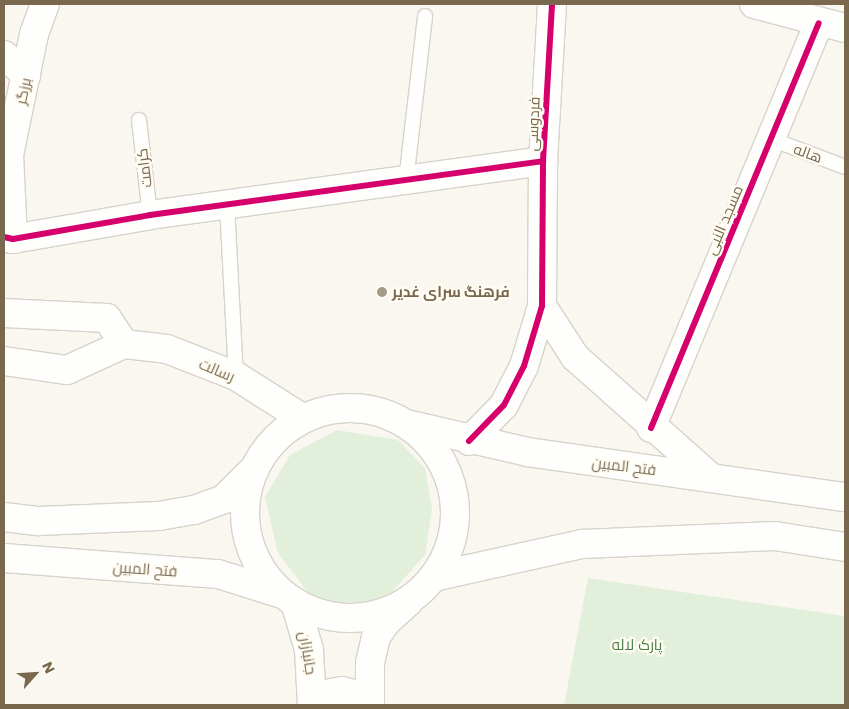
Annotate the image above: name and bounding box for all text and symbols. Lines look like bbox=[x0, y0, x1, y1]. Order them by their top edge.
street label: برزگر bbox=[11, 76, 35, 106]
street label: فردوسی bbox=[523, 96, 543, 152]
street label: هاله bbox=[791, 140, 825, 166]
street label: کرامت bbox=[133, 147, 155, 189]
street label: مسجد النبی bbox=[701, 182, 747, 258]
place label: فرهنگ سرای غدیر bbox=[392, 283, 510, 301]
marker: فرهنگ سرای غدیر bbox=[376, 286, 388, 298]
street label: رسالت bbox=[196, 354, 238, 386]
street label: فتح المبین bbox=[591, 453, 657, 479]
street label: فتح المبین bbox=[112, 558, 178, 580]
street label: جانبازان bbox=[296, 630, 320, 676]
park label: پارک لاله bbox=[612, 636, 662, 654]
north arrow bbox=[10, 649, 60, 699]
text: N bbox=[37, 658, 60, 677]

